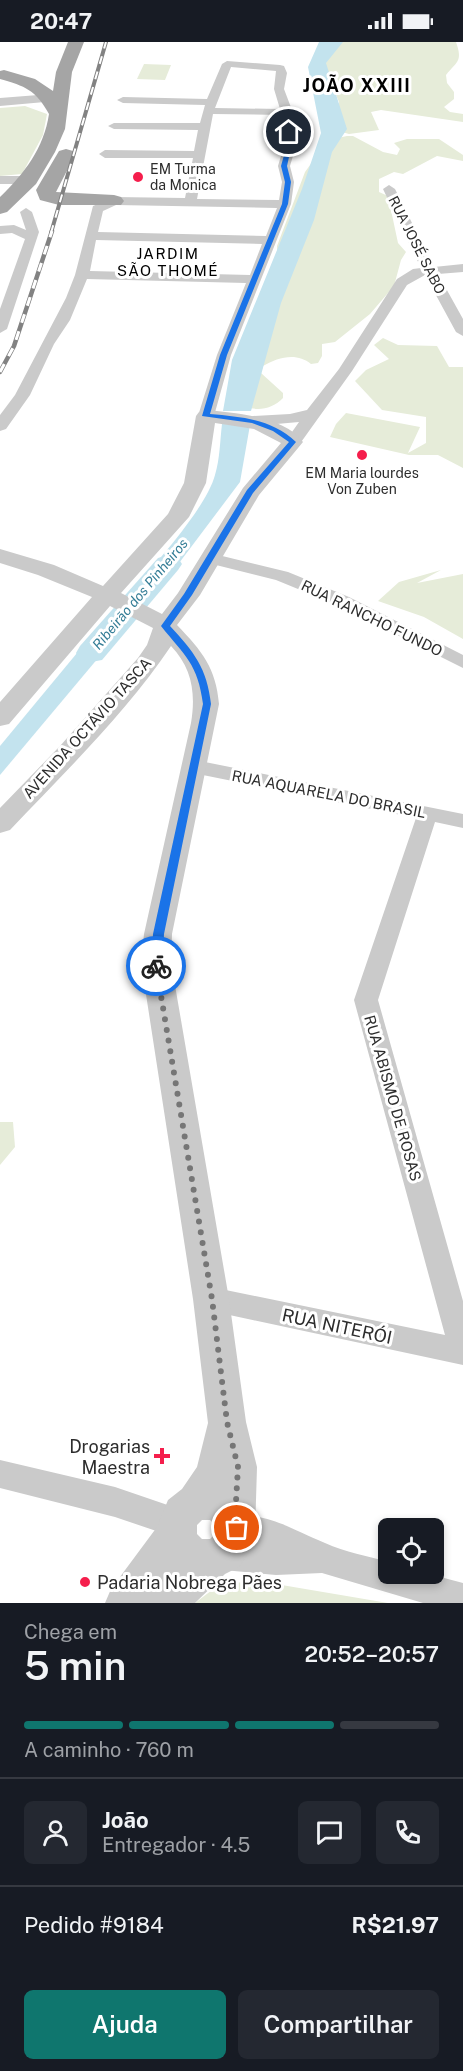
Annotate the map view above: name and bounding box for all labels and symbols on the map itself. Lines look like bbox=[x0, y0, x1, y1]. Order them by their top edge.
district label: JOÃO XXIII bbox=[303, 74, 411, 96]
pin bbox=[263, 106, 314, 157]
place label: EM Turma da Monica bbox=[150, 161, 217, 193]
marker: EM Turma da Monica bbox=[131, 170, 145, 184]
street label: RUA JOSÉ SABO bbox=[385, 193, 449, 297]
district label: JARDIM SÃO THOMÉ bbox=[117, 245, 219, 279]
marker: EM Maria lourdes Von Zuben bbox=[355, 448, 369, 462]
place label: EM Maria lourdes Von Zuben bbox=[305, 465, 419, 497]
water label: Ribeirão dos Pinheiros bbox=[89, 535, 191, 653]
street label: RUA RANCHO FUNDO bbox=[299, 576, 445, 660]
street label: AVENIDA OCTÁVIO TASCA bbox=[19, 654, 155, 802]
street label: RUA AQUARELA DO BRASIL bbox=[230, 767, 428, 821]
courier bbox=[126, 936, 186, 996]
street label: RUA ABISMO DE ROSAS bbox=[361, 1013, 425, 1183]
street label: RUA NITERÓI bbox=[280, 1303, 394, 1348]
place label: Drogarias Maestra bbox=[69, 1436, 150, 1478]
marker: Drogarias Maestra bbox=[155, 1449, 169, 1463]
pin bbox=[211, 1502, 262, 1553]
place label: Padaria Nobrega Pães bbox=[97, 1572, 282, 1593]
marker: Padaria Nobrega Pães bbox=[78, 1575, 92, 1589]

